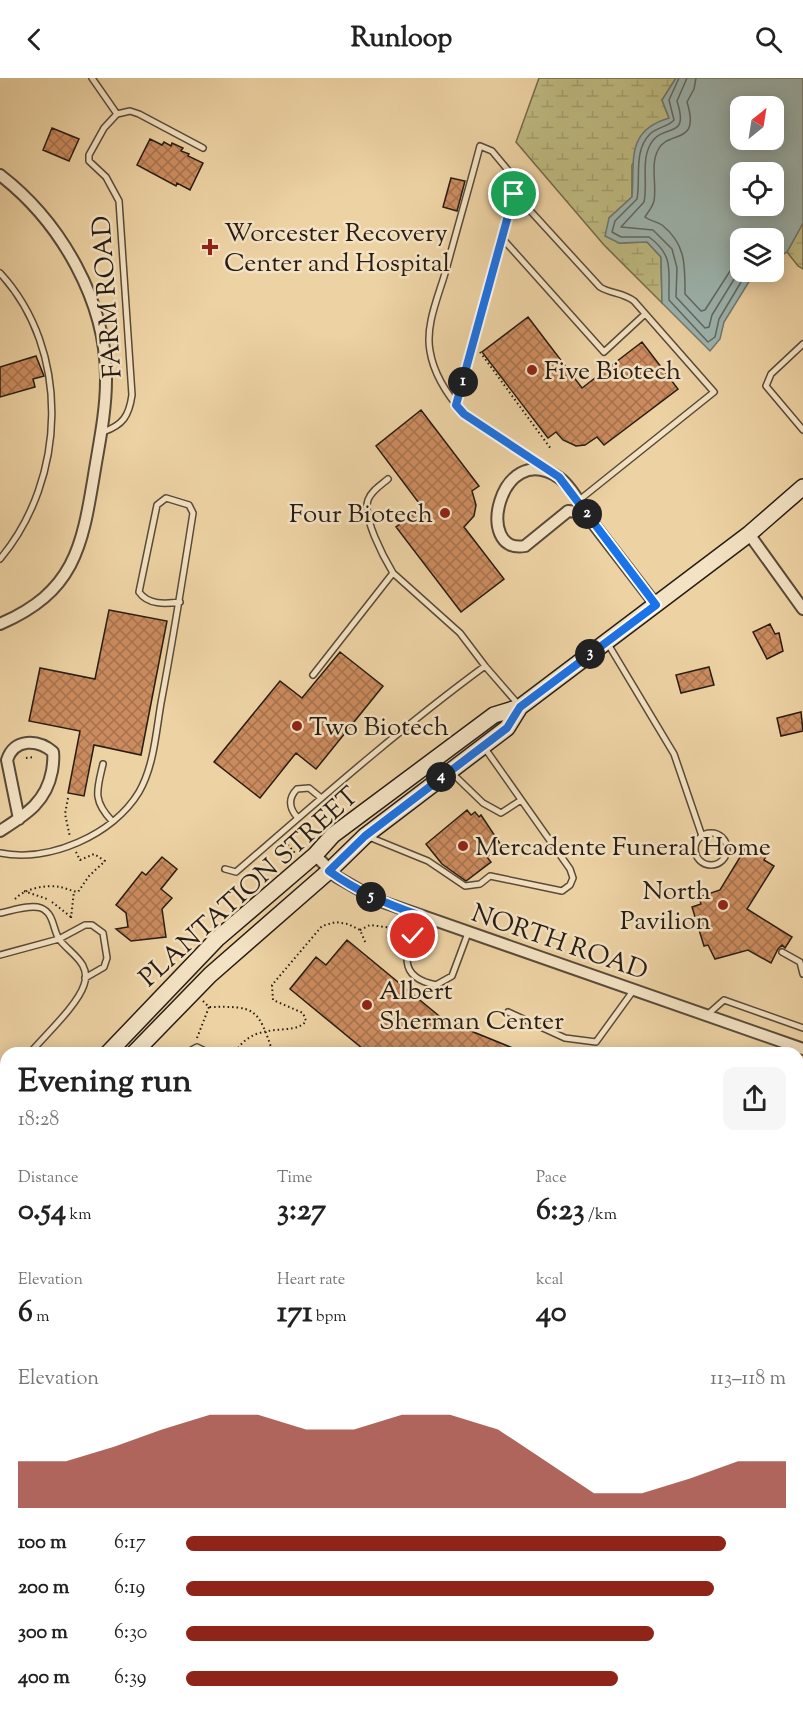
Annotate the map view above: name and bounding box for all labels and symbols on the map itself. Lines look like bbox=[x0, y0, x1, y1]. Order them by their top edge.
north arrow bbox=[730, 96, 784, 150]
pin bbox=[488, 168, 539, 219]
street label: FARM ROAD bbox=[84, 214, 133, 379]
place label: Worcester Recovery Center and Hospital bbox=[224, 216, 450, 283]
marker: Worcester Recovery Center and Hospital bbox=[201, 238, 219, 256]
place label: Five Biotech bbox=[544, 354, 681, 391]
marker: Five Biotech bbox=[525, 363, 539, 377]
pin: 1 bbox=[448, 367, 478, 397]
place label: Four Biotech bbox=[289, 497, 433, 534]
pin: 2 bbox=[572, 499, 602, 529]
marker: Four Biotech bbox=[438, 506, 452, 520]
pin: 3 bbox=[575, 639, 605, 669]
place label: Two Biotech bbox=[309, 710, 449, 747]
marker: Two Biotech bbox=[290, 719, 304, 733]
pin: 4 bbox=[426, 762, 456, 792]
street label: PLANTATION STREET bbox=[132, 779, 368, 997]
place label: Mercadente Funeral Home bbox=[475, 830, 771, 867]
marker: Mercadente Funeral Home bbox=[456, 839, 470, 853]
place label: North Pavilion bbox=[620, 874, 711, 941]
pin: 5 bbox=[356, 882, 386, 912]
street label: NORTH ROAD bbox=[466, 896, 652, 991]
marker: North Pavilion bbox=[716, 898, 730, 912]
pin bbox=[387, 910, 438, 961]
place label: Albert Sherman Center bbox=[379, 974, 564, 1041]
marker: Albert Sherman Center bbox=[360, 998, 374, 1012]

